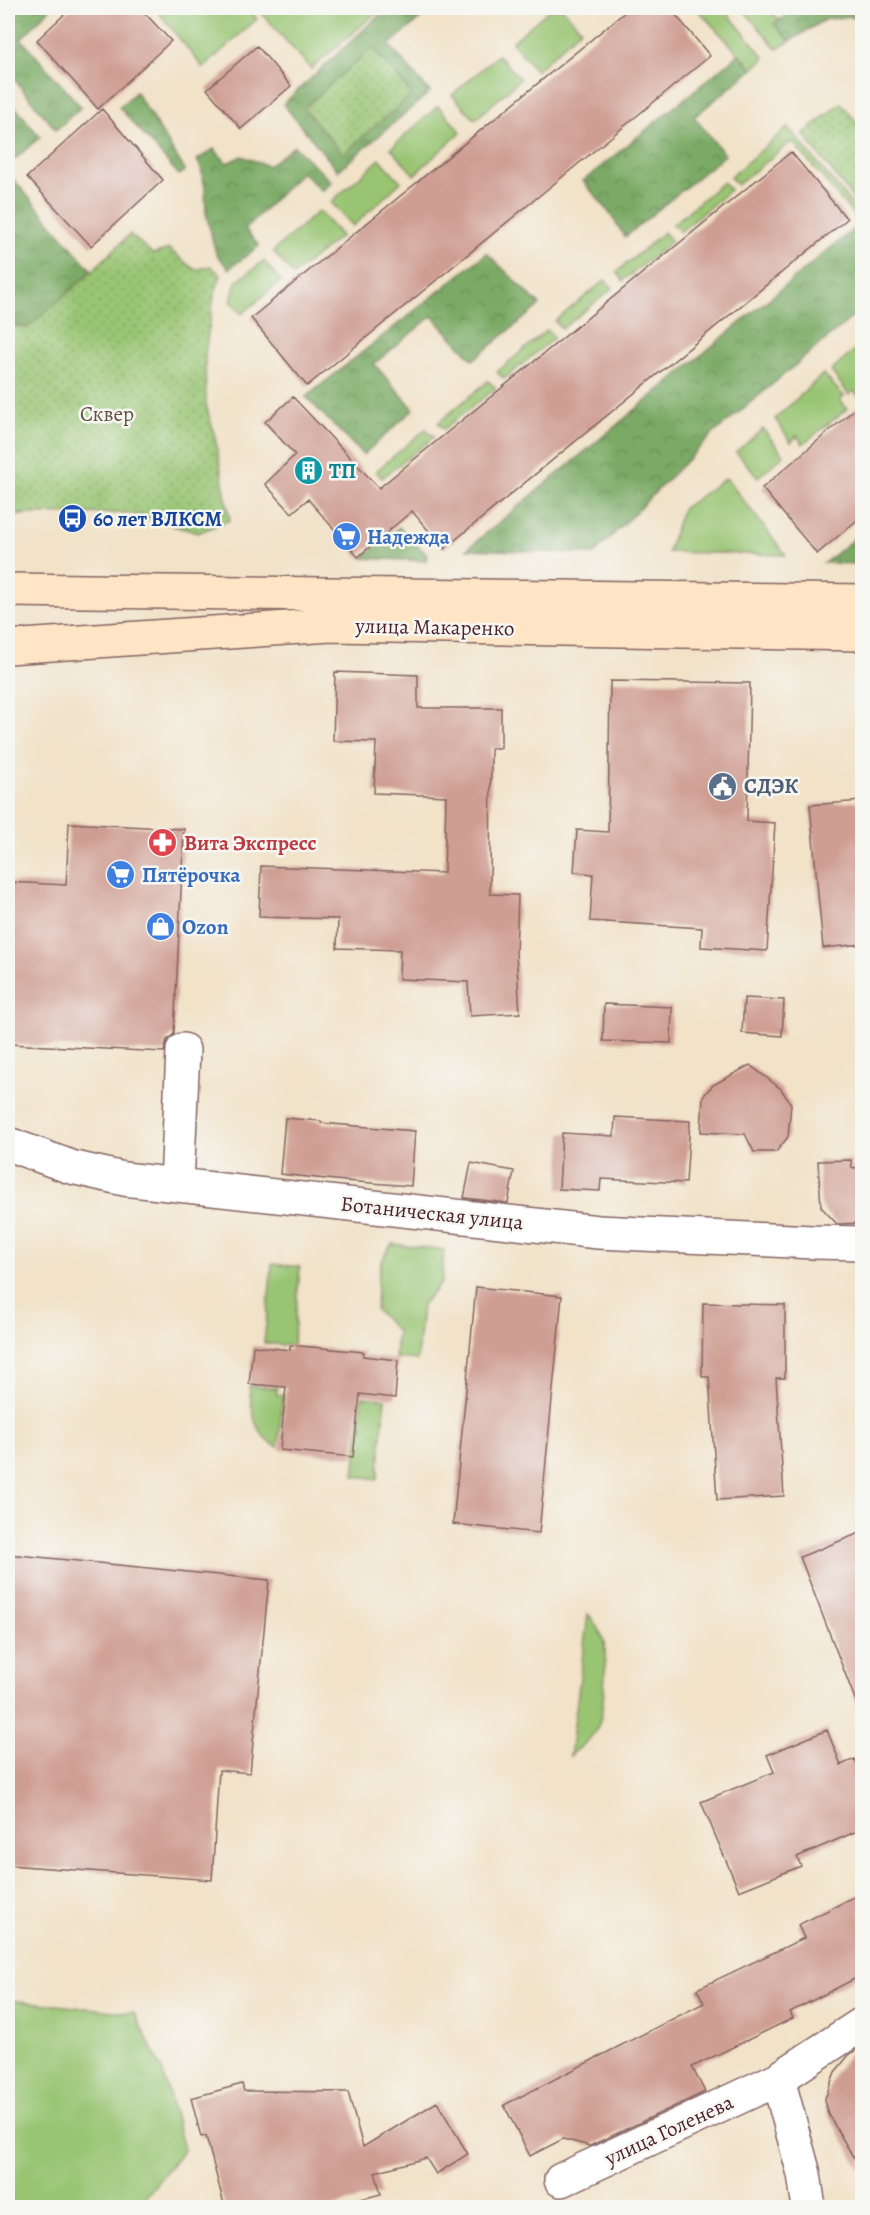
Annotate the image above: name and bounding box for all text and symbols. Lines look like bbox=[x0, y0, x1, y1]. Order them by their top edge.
park label: Сквер bbox=[80, 400, 134, 428]
building icon: ТП bbox=[292, 455, 324, 487]
place label: ТП bbox=[329, 457, 356, 485]
bus stop icon: 60 лет ВЛКСМ bbox=[56, 503, 88, 535]
place label: 60 лет ВЛКСМ bbox=[93, 505, 223, 533]
supermarket icon: Надежда bbox=[330, 521, 362, 553]
place label: Надежда bbox=[367, 523, 450, 551]
street label: улица Макаренко bbox=[354, 612, 515, 642]
public building icon: СДЭК bbox=[707, 770, 739, 802]
place label: СДЭК bbox=[744, 772, 798, 800]
pharmacy icon: Вита Экспресс bbox=[147, 827, 179, 859]
place label: Вита Экспресс bbox=[184, 829, 317, 857]
supermarket icon: Пятёрочка bbox=[105, 859, 137, 891]
place label: Пятёрочка bbox=[142, 861, 241, 889]
shop icon: Ozon bbox=[145, 911, 177, 943]
place label: Ozon bbox=[182, 913, 229, 941]
street label: Ботаническая улица bbox=[339, 1189, 525, 1237]
street label: улица Голенева bbox=[599, 2088, 738, 2172]

